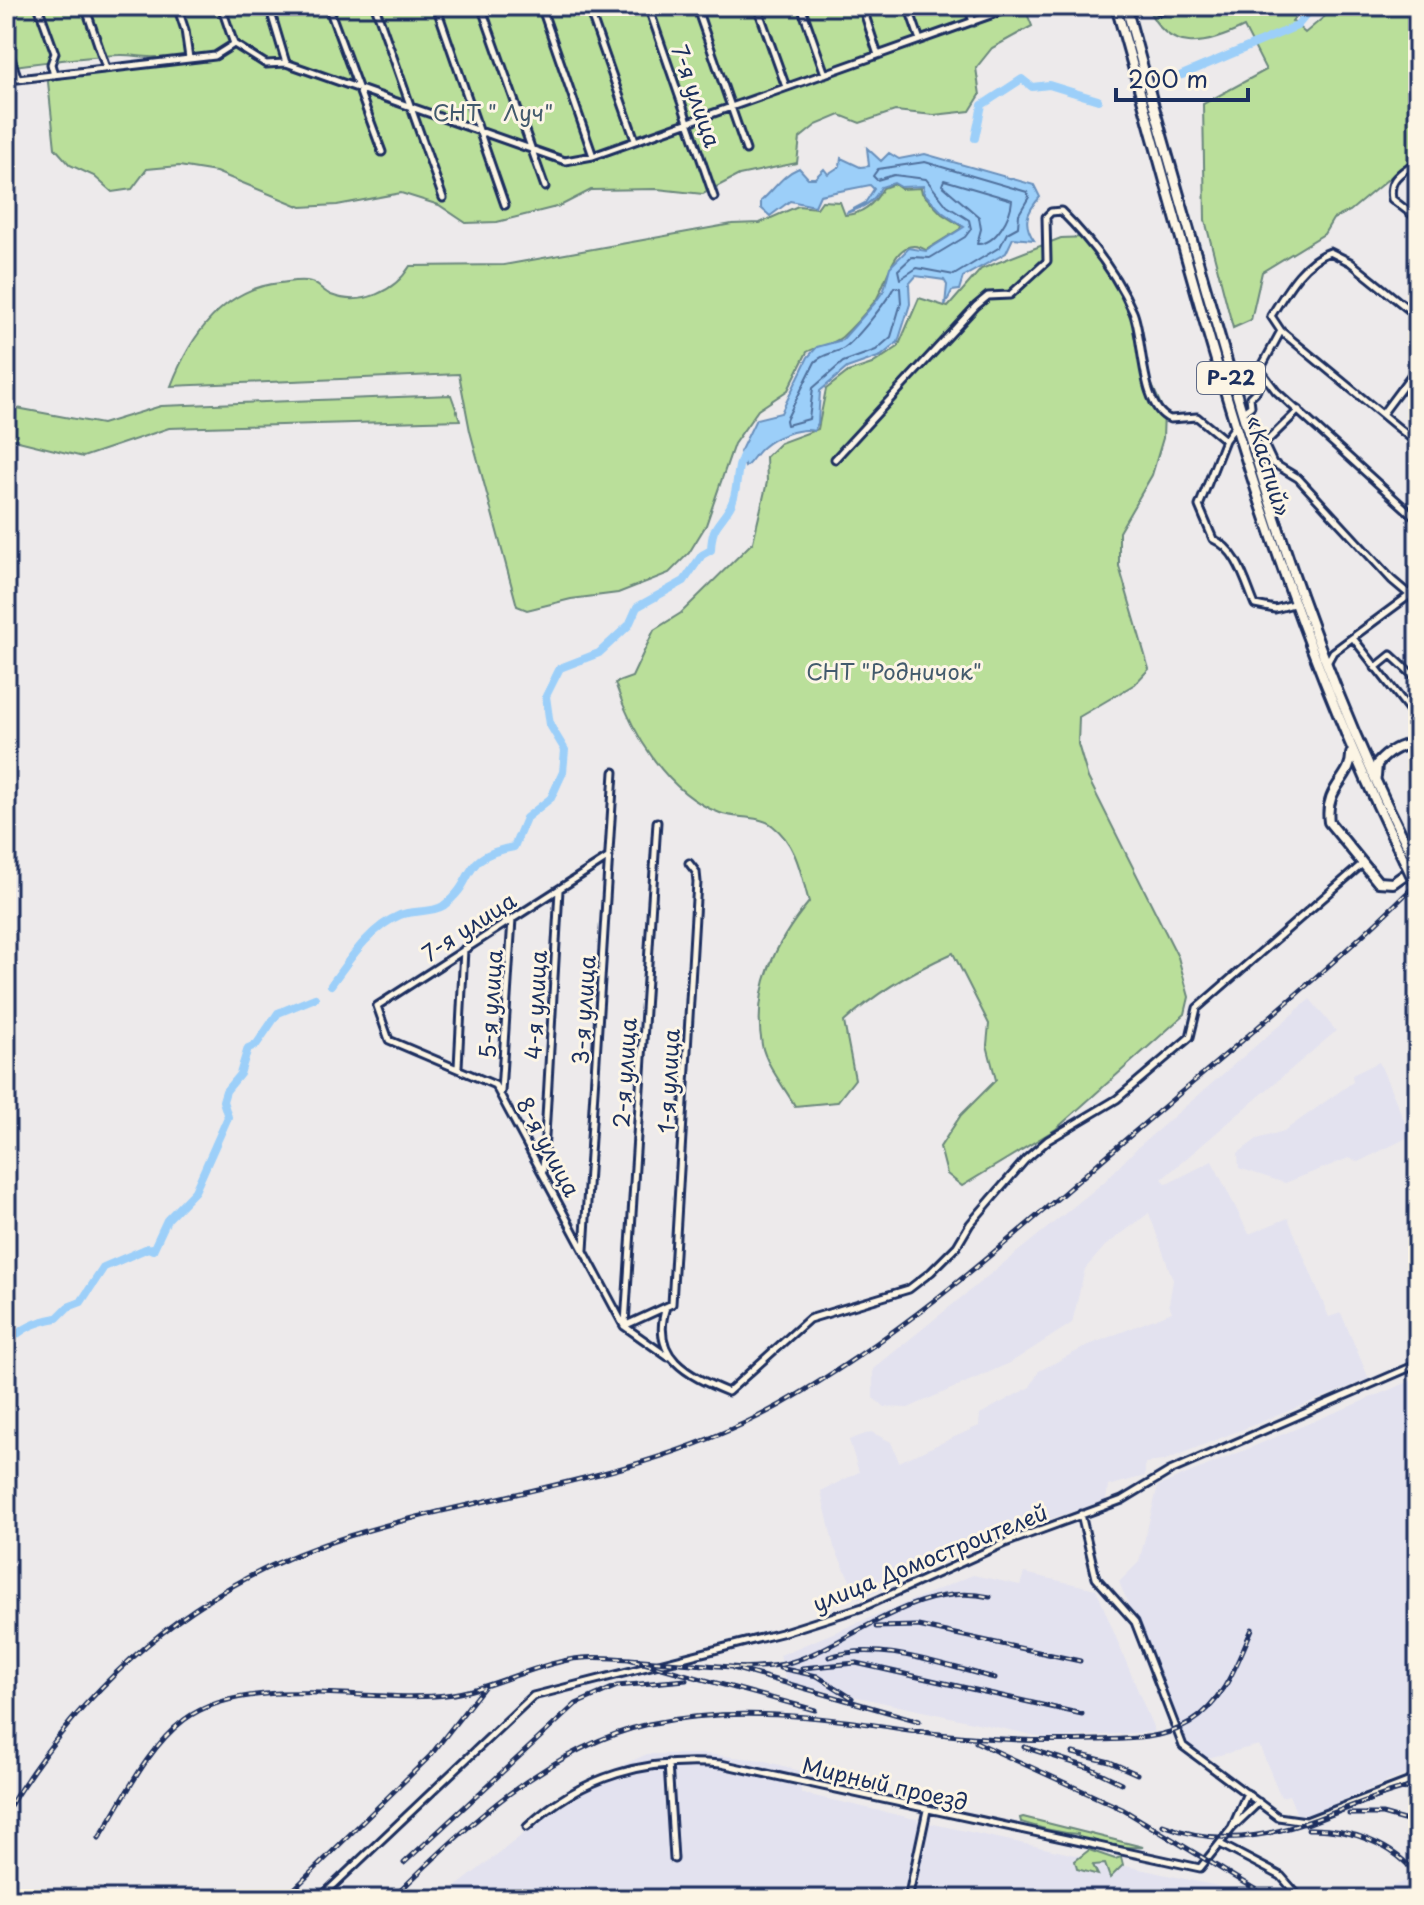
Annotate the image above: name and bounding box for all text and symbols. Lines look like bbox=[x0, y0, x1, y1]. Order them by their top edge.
street label: 7-я улица bbox=[664, 40, 730, 151]
scale bar bbox=[1116, 52, 1248, 102]
text: 200 m bbox=[1128, 60, 1208, 96]
park label: СНТ " Луч" bbox=[433, 95, 553, 128]
road number: Р-22 bbox=[1197, 362, 1265, 394]
street label: «Каспий» bbox=[1239, 411, 1300, 520]
park label: СНТ "Родничок" bbox=[806, 654, 982, 687]
street label: 7-я улица bbox=[415, 883, 522, 969]
street label: 5-я улица bbox=[469, 948, 510, 1059]
street label: 4-я улица bbox=[515, 949, 554, 1060]
street label: 3-я улица bbox=[562, 954, 603, 1066]
street label: 2-я улица bbox=[603, 1017, 644, 1129]
street label: 1-я улица bbox=[648, 1028, 687, 1134]
street label: 8-я улица bbox=[509, 1091, 589, 1202]
street label: улица Домостроителей bbox=[807, 1494, 1052, 1619]
street label: Мирный проезд bbox=[799, 1747, 971, 1818]

